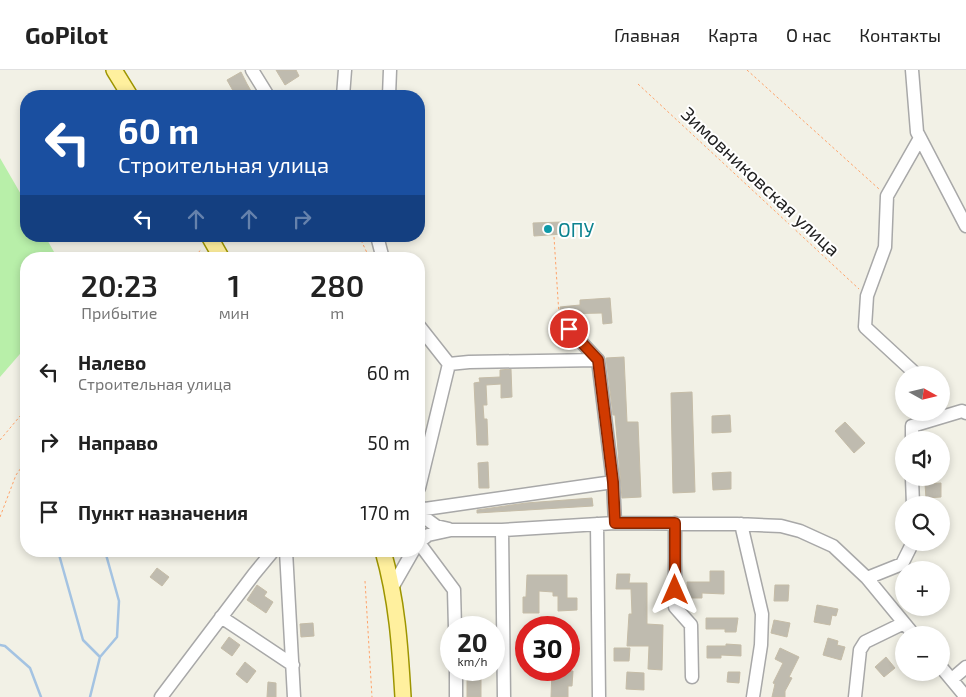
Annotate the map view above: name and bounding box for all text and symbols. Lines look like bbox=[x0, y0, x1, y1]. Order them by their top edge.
text: GoPilot bbox=[25, 20, 108, 49]
text: Главная bbox=[614, 24, 680, 46]
text: Карта bbox=[708, 24, 758, 46]
text: О нас bbox=[786, 24, 831, 46]
text: Контакты bbox=[859, 24, 941, 46]
street label: Зимовниковская улица bbox=[676, 102, 845, 261]
text: 60 m bbox=[118, 109, 199, 151]
icon: left bbox=[35, 110, 100, 175]
text: Строительная улица bbox=[118, 151, 329, 177]
icon: left bbox=[129, 205, 157, 233]
icon: ahead bbox=[182, 205, 210, 233]
icon: ahead bbox=[235, 205, 263, 233]
icon: right bbox=[288, 205, 316, 233]
place label: ОПУ bbox=[558, 218, 594, 241]
marker: ОПУ bbox=[542, 223, 554, 235]
text: 20:23 bbox=[81, 267, 158, 303]
text: 1 bbox=[228, 267, 240, 303]
text: 280 bbox=[310, 267, 364, 303]
text: Прибытие bbox=[81, 303, 157, 322]
text: мин bbox=[219, 303, 249, 322]
text: m bbox=[330, 303, 344, 322]
pin bbox=[548, 308, 590, 350]
icon: arrive bbox=[555, 315, 583, 343]
text: Налево bbox=[78, 351, 146, 374]
icon: left bbox=[35, 358, 63, 386]
text: 60 m bbox=[367, 361, 410, 384]
north arrow bbox=[895, 366, 950, 421]
map controls bbox=[895, 366, 950, 681]
text: Строительная улица bbox=[78, 374, 232, 393]
icon: right bbox=[35, 428, 63, 456]
text: Направо bbox=[78, 431, 158, 454]
text: 50 m bbox=[367, 431, 410, 454]
button: sound bbox=[895, 431, 950, 486]
button: search bbox=[895, 496, 950, 551]
icon: arrive bbox=[35, 498, 63, 526]
text: Пункт назначения bbox=[78, 501, 248, 524]
text: 170 m bbox=[360, 501, 410, 524]
button: + bbox=[895, 561, 950, 616]
position arrow bbox=[648, 563, 700, 615]
speed limit sign: 30 bbox=[515, 616, 580, 681]
button: − bbox=[895, 626, 950, 681]
text: 20 bbox=[457, 627, 488, 657]
text: km/h bbox=[458, 654, 487, 668]

